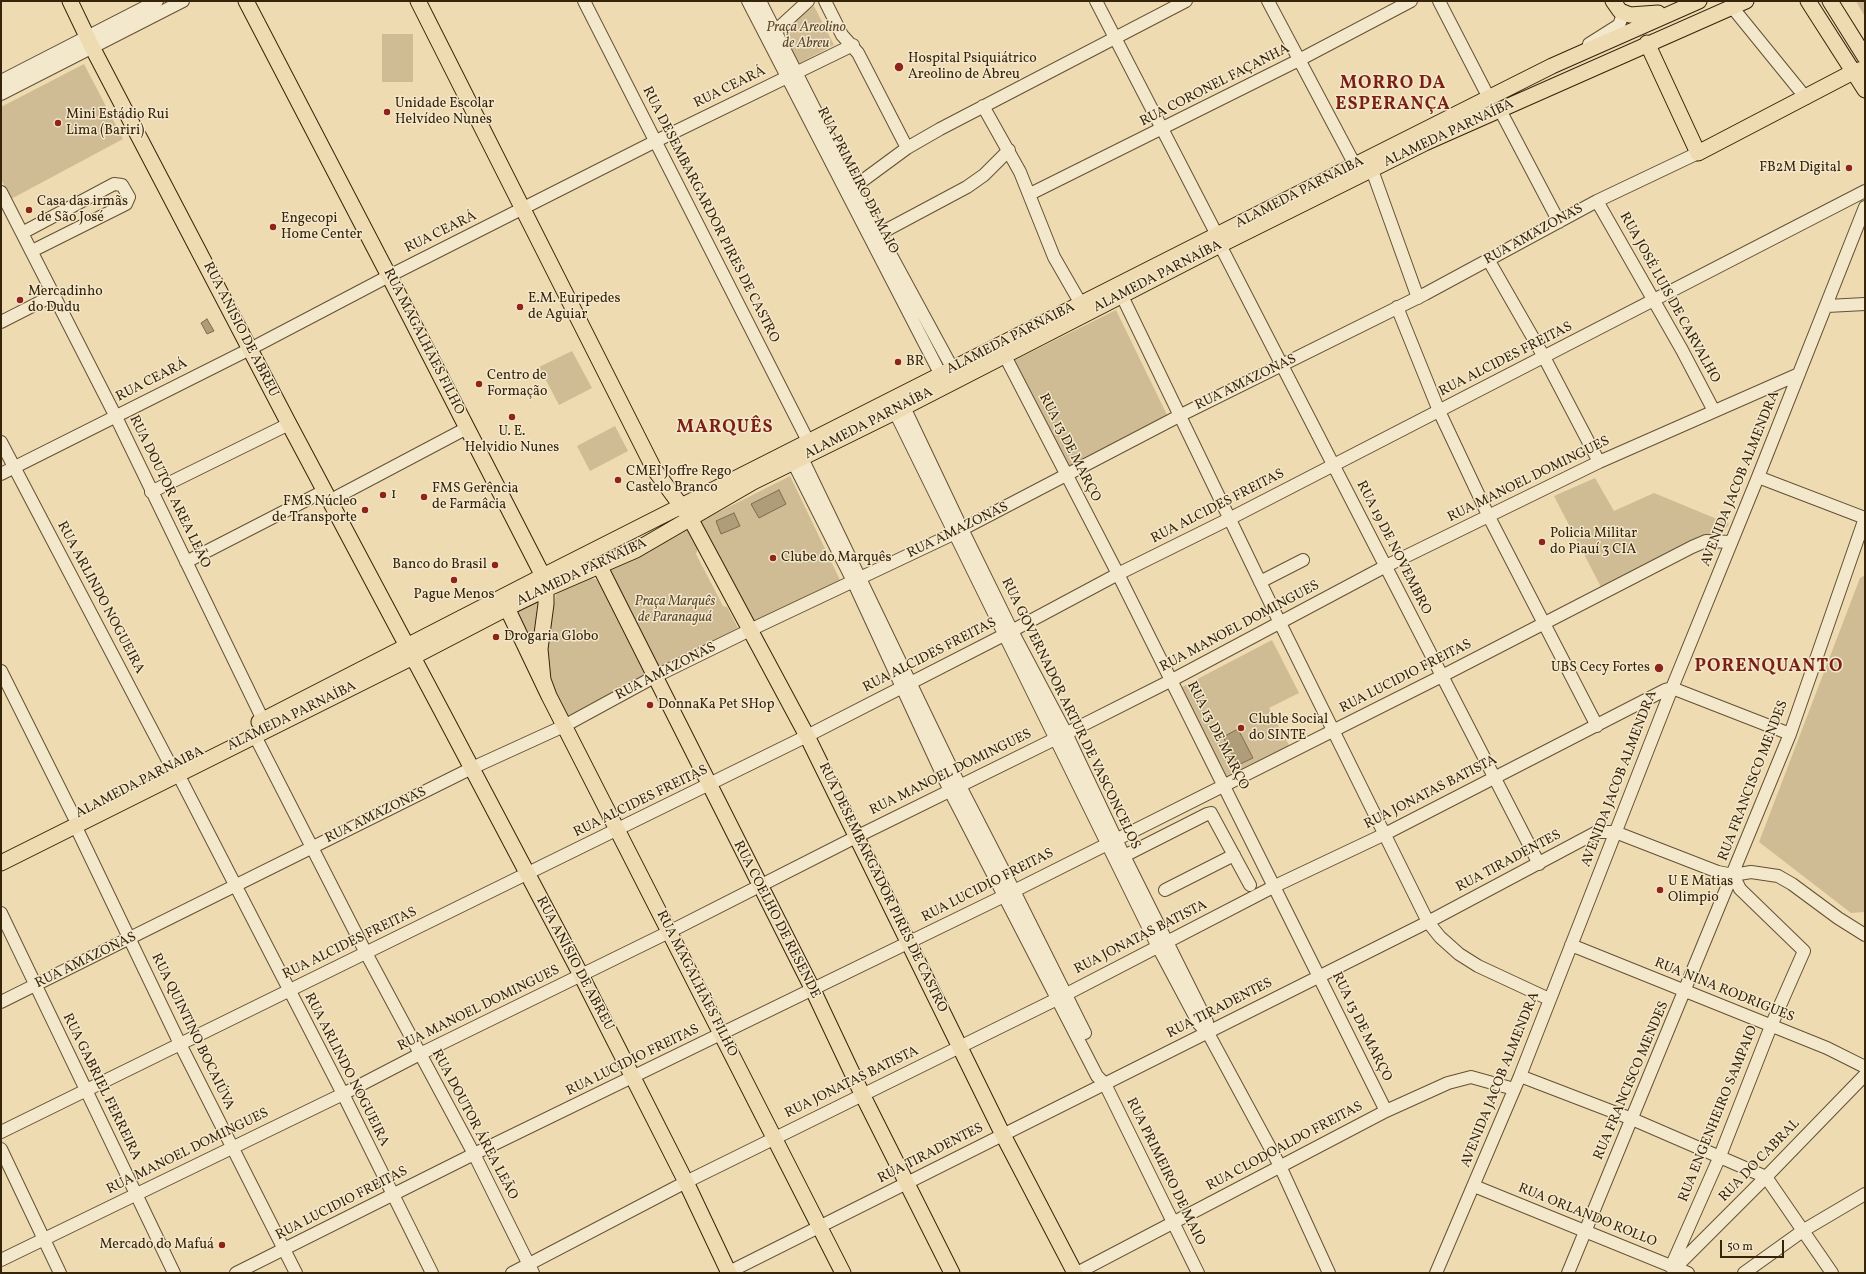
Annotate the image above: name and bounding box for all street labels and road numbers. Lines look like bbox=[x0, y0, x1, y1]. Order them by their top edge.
street label: RUA CORONEL FAÇANHA bbox=[1137, 41, 1293, 131]
street label: RUA CEARÁ bbox=[691, 63, 769, 113]
street label: RUA DESEMBARGARDOR PIRES DE CASTRO bbox=[638, 84, 782, 346]
street label: ALAMEDA PARNAÍBA bbox=[1381, 96, 1517, 172]
street label: RUA PRIMEIRO DE MAIO bbox=[813, 105, 901, 257]
street label: ALAMEDA PARNAIBA bbox=[1233, 153, 1367, 233]
street label: RUA AMAZONAS bbox=[1482, 201, 1586, 269]
street label: RUA CEARÁ bbox=[402, 208, 480, 258]
street label: RUA JOSÉ LUIS DE CARVALHO bbox=[1615, 210, 1723, 386]
street label: ALAMEDA PARNAÍBA bbox=[1091, 237, 1225, 317]
street label: RUA ANISIO DE ABREU bbox=[199, 260, 281, 400]
street label: RUA MAGALHÃES FILHO bbox=[379, 266, 467, 418]
street label: ALAMEDA PARNAIBA bbox=[944, 299, 1078, 379]
street label: RUA ALCIDES FREITAS bbox=[1437, 319, 1575, 401]
street label: RUA AMAZONAS bbox=[1193, 351, 1299, 415]
street label: RUA CEARÁ bbox=[114, 356, 190, 406]
street label: ALAMEDA PARNAÍBA bbox=[802, 384, 936, 464]
street label: AVENIDA JACOB ALMENDRA bbox=[1698, 389, 1784, 569]
street label: RUA 13 DE MARÇO bbox=[1034, 391, 1104, 505]
street label: RUA DOUTOR AREA LEÃO bbox=[125, 413, 213, 571]
street label: RUA MANOEL DOMINGUES bbox=[1445, 433, 1613, 527]
street label: RUA ALCIDES FREITAS bbox=[1149, 466, 1287, 548]
street label: RUA 19 DE NOVEMBRO bbox=[1352, 478, 1434, 618]
street label: RUA AMAZONAS bbox=[905, 499, 1011, 563]
street label: RUA ARLINDO NOGUEIRA bbox=[53, 519, 147, 677]
street label: ALAMEDA PARNAÍBA bbox=[514, 535, 650, 611]
street label: RUA GOVERNADOR ARTUR DE VASCONCELOS bbox=[997, 576, 1143, 852]
street label: RUA MANOEL DOMINGUES bbox=[1157, 578, 1323, 676]
street label: RUA ALCIDES FREITAS bbox=[861, 615, 999, 697]
street label: RUA LUCIDIO FREITAS bbox=[1337, 636, 1475, 718]
street label: RUA AMAZONAS bbox=[613, 639, 719, 705]
street label: ALAMEDA PARNAÍBA bbox=[225, 678, 359, 756]
street label: RUA 13 DE MARÇO bbox=[1182, 679, 1252, 793]
street label: AVENIDA JACOB ALMENDRA bbox=[1579, 688, 1661, 870]
street label: RUA FRANCISCO MENDES bbox=[1716, 698, 1792, 864]
street label: RUA MANOEL DOMINGUES bbox=[867, 726, 1035, 820]
street label: ALAMEDA PARNAIBA bbox=[73, 743, 207, 823]
street label: RUA JONATAS BATISTA bbox=[1362, 752, 1500, 834]
street label: RUA DESEMBARGADOR PIRES DE CASTRO bbox=[814, 760, 950, 1016]
street label: RUA ALCIDES FREITAS bbox=[571, 762, 711, 842]
street label: RUA AMAZONAS bbox=[323, 784, 429, 848]
street label: RUA TIRADENTES bbox=[1454, 827, 1564, 897]
street label: RUA COELHO DE RESENDE bbox=[729, 838, 823, 1002]
street label: RUA LUCIDIO FREITAS bbox=[919, 845, 1057, 927]
street label: RUA ANÍSIO DE ABREU bbox=[531, 894, 617, 1034]
street label: RUA JONATAS BATISTA bbox=[1072, 897, 1210, 979]
street label: RUA ALCIDES FREITAS bbox=[280, 904, 420, 984]
street label: RUA MAGALHÃES FILHO bbox=[652, 908, 740, 1060]
street label: RUA AMAZONAS bbox=[33, 929, 139, 993]
street label: RUA QUINTINO BOCAIÚVA bbox=[147, 951, 237, 1113]
street label: RUA NINA RODRIGUES bbox=[1651, 955, 1797, 1027]
street label: RUA MANOEL DOMINGUES bbox=[395, 962, 563, 1056]
street label: RUA 13 DE MARÇO bbox=[1327, 970, 1395, 1084]
street label: RUA TIRADENTES bbox=[1164, 975, 1276, 1043]
street label: RUA ARLINDO NOGUEIRA bbox=[300, 990, 392, 1150]
street label: AVENIDA JACOB ALMENDRA bbox=[1458, 990, 1544, 1170]
street label: RUA FRANCISCO MENDES bbox=[1591, 999, 1673, 1163]
street label: RUA GABRIEL FERREIRA bbox=[58, 1011, 144, 1163]
street label: RUA LUCIDIO FREITAS bbox=[564, 1021, 702, 1101]
street label: RUA ENGENHEIRO SAMPAIO bbox=[1676, 1023, 1762, 1205]
street label: RUA JONATAS BATISTA bbox=[782, 1043, 922, 1123]
street label: RUA DOUTOR ÁREA LEÃO bbox=[427, 1047, 521, 1203]
street label: RUA PRIMEIRO DE MAIO bbox=[1122, 1095, 1208, 1249]
street label: RUA CLODOALDO FREITAS bbox=[1204, 1099, 1366, 1195]
street label: RUA MANOEL DOMINGUES bbox=[104, 1105, 272, 1199]
street label: RUA DO CABRAL bbox=[1716, 1116, 1804, 1206]
street label: RUA TIRADENTES bbox=[875, 1120, 987, 1188]
street label: RUA LUCIDIO FREITAS bbox=[273, 1163, 411, 1245]
street label: RUA ORLANDO ROLLO bbox=[1515, 1180, 1659, 1252]

